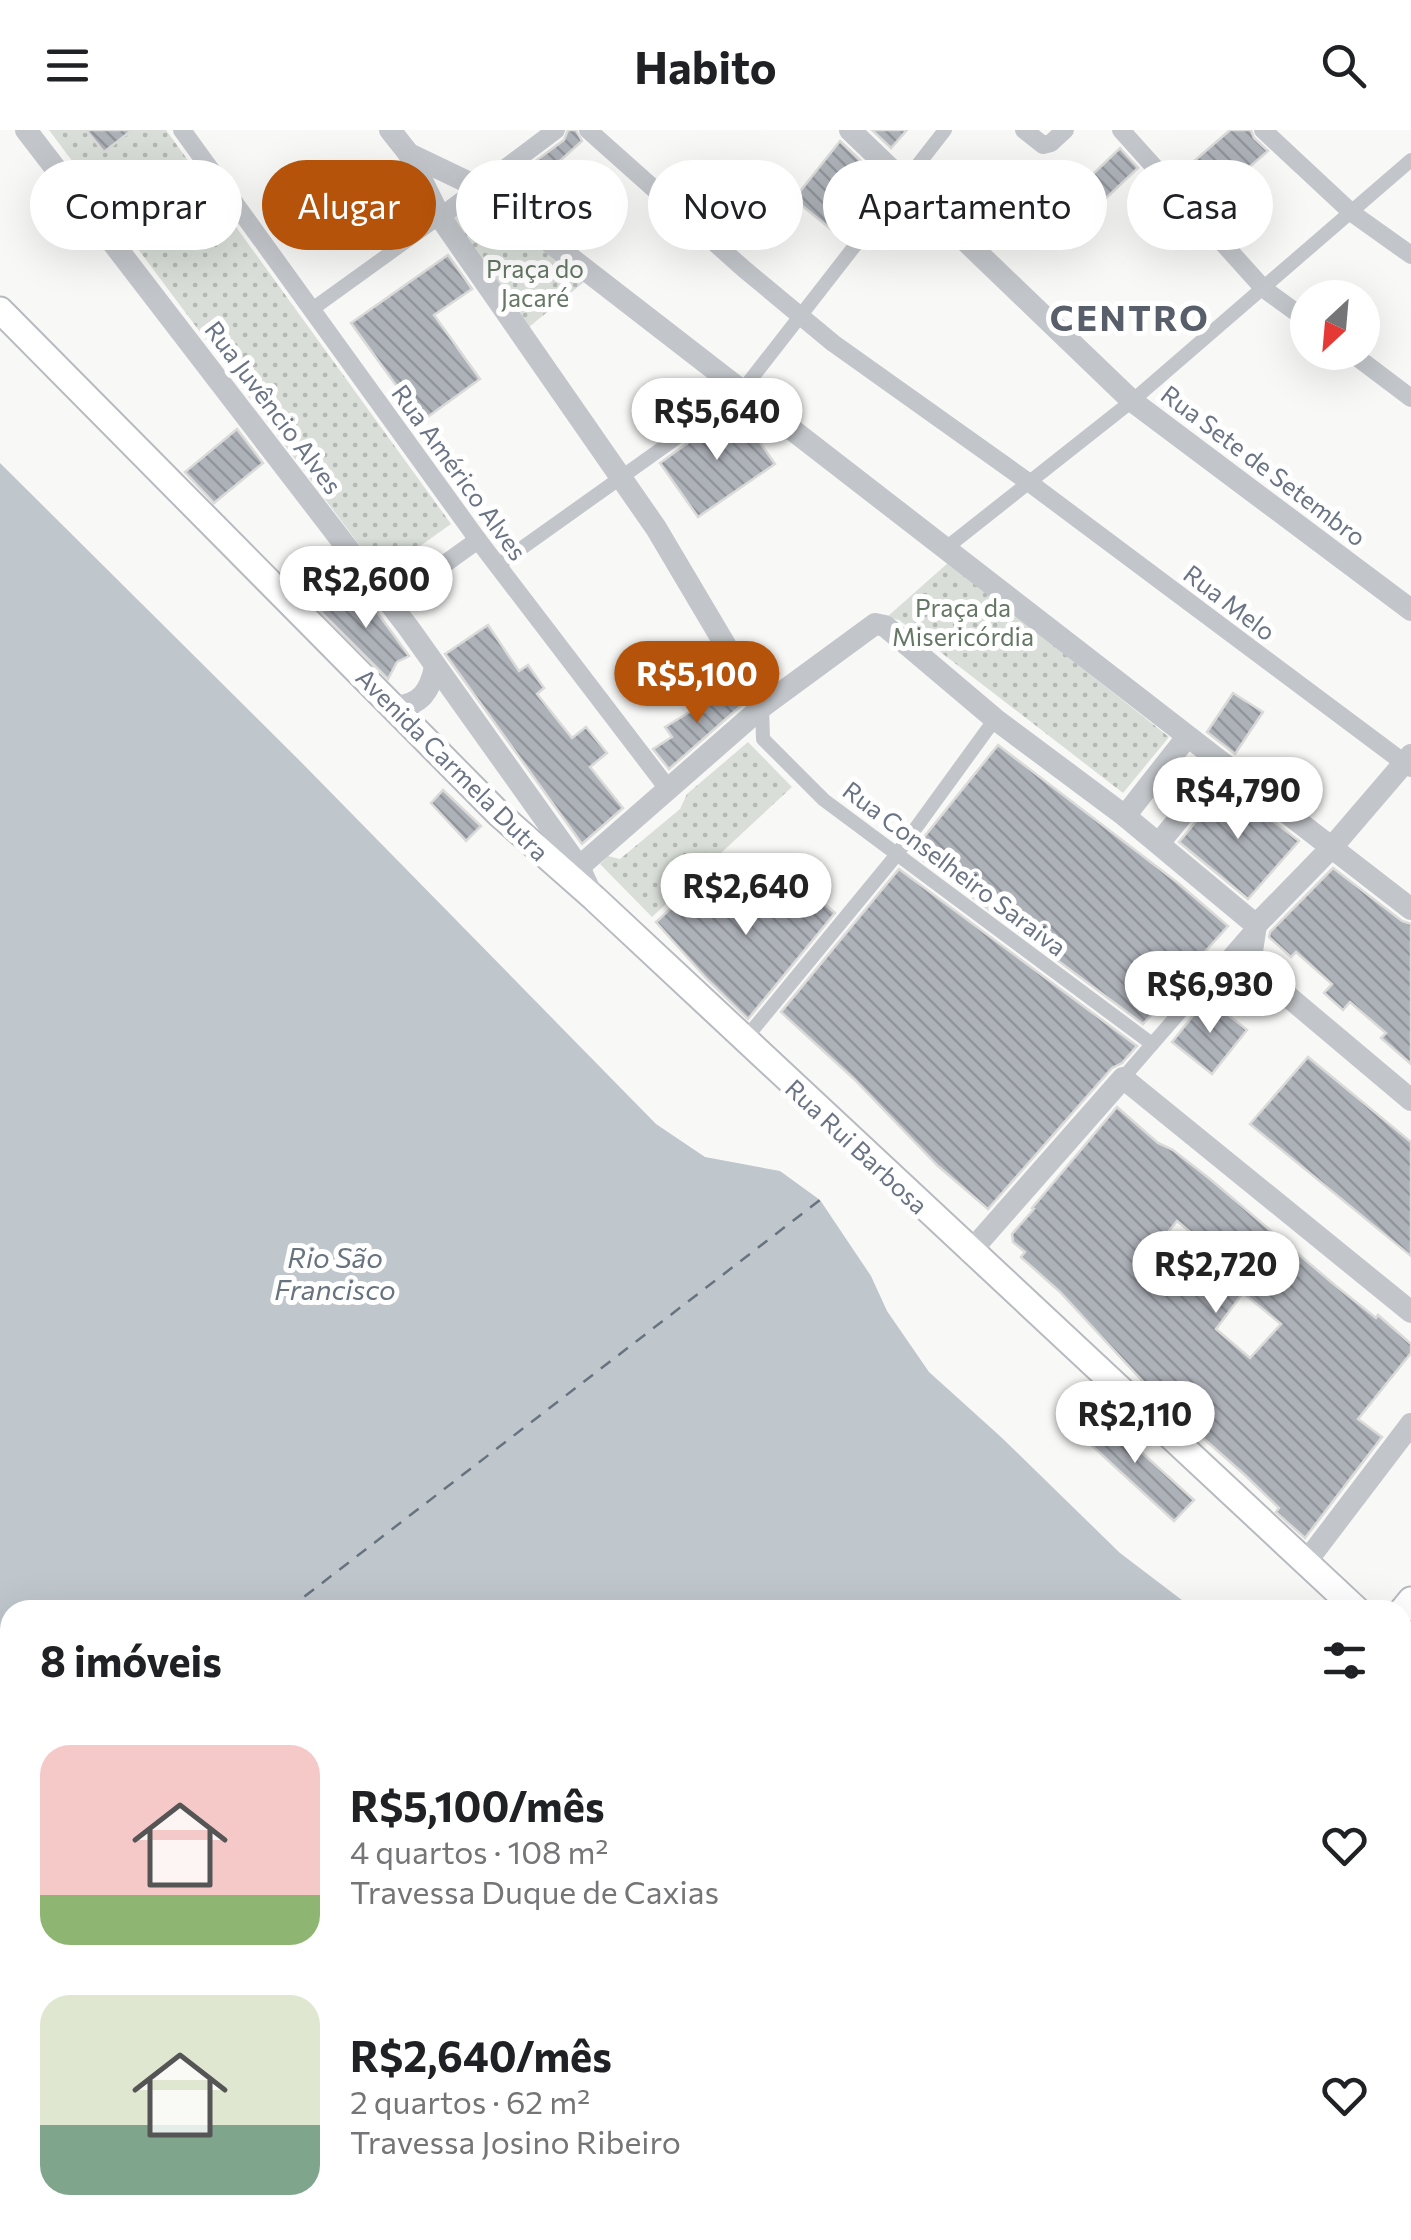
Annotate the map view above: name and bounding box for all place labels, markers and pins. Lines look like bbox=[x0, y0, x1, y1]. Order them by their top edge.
pin: R$5,640 bbox=[625, 378, 809, 463]
pin: R$2,600 bbox=[274, 546, 458, 631]
pin: R$5,100 bbox=[605, 641, 789, 726]
pin: R$4,790 bbox=[1146, 757, 1330, 842]
pin: R$2,640 bbox=[654, 853, 838, 938]
pin: R$6,930 bbox=[1118, 951, 1302, 1036]
pin: R$2,720 bbox=[1124, 1231, 1308, 1316]
pin: R$2,110 bbox=[1043, 1381, 1227, 1466]

